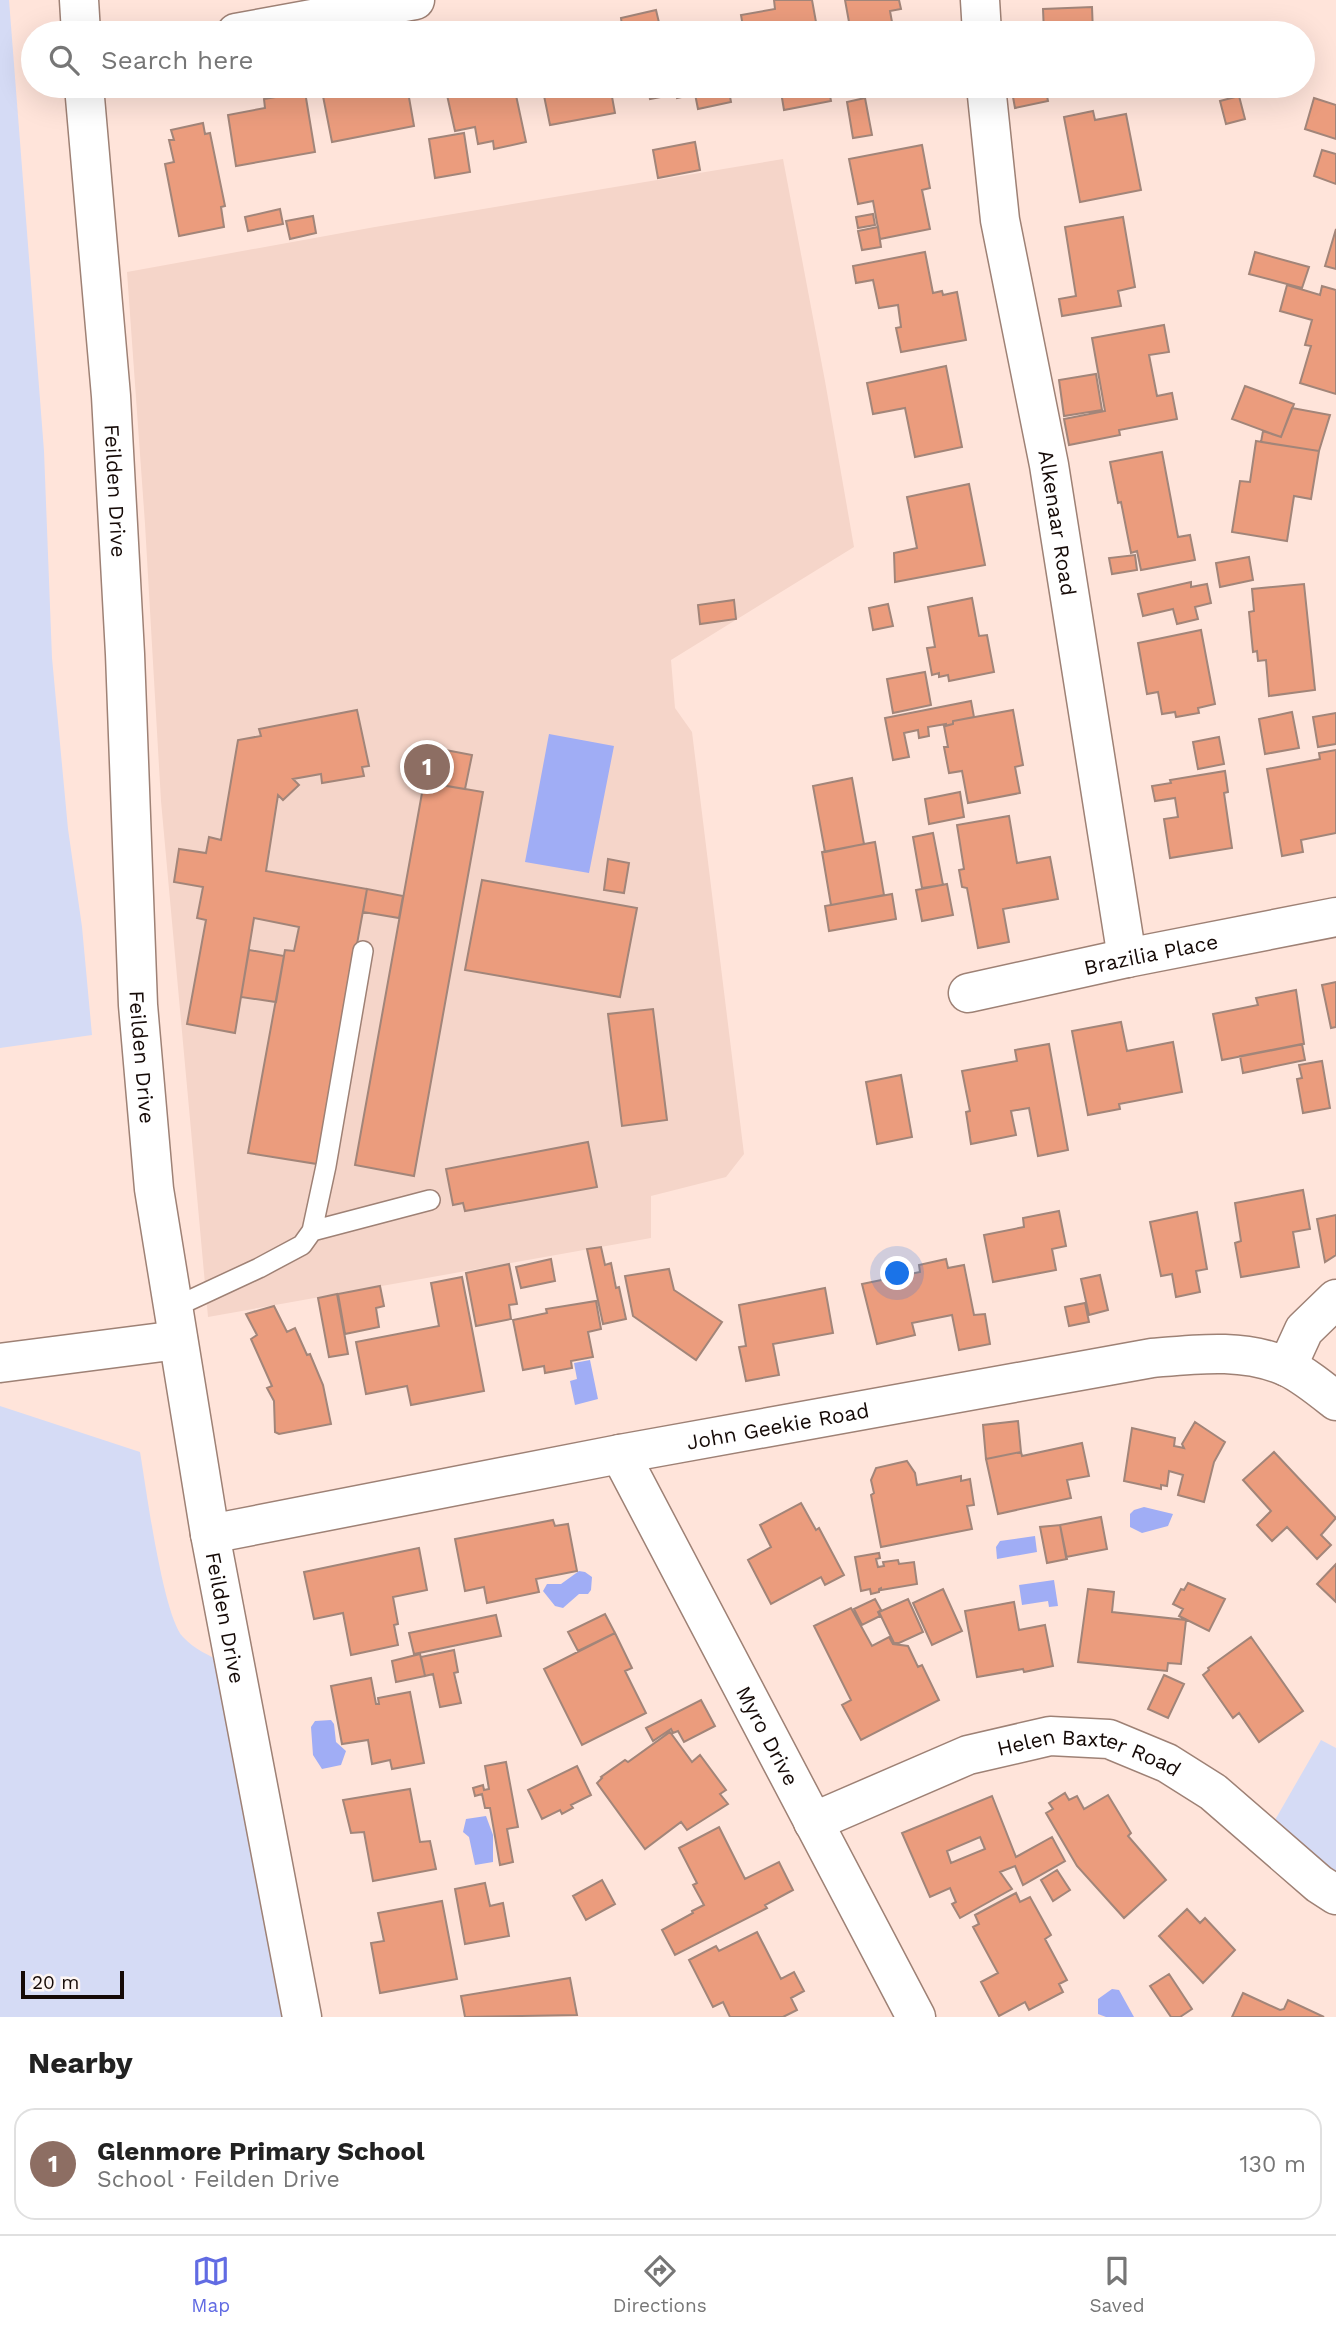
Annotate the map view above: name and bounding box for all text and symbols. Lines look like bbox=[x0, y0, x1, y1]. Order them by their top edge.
search box bbox=[21, 21, 1315, 98]
icon: search bbox=[45, 41, 83, 79]
text: Search here bbox=[101, 45, 253, 75]
street label: Feilden Drive bbox=[100, 423, 132, 558]
street label: Alkenaar Road bbox=[1034, 448, 1082, 597]
pin: 1 bbox=[404, 741, 450, 793]
street label: Brazilia Place bbox=[1081, 928, 1220, 980]
street label: Feilden Drive bbox=[125, 990, 161, 1125]
your location bbox=[880, 1256, 914, 1290]
street label: John Geekie Road bbox=[684, 1397, 871, 1454]
street label: Feilden Drive bbox=[201, 1550, 251, 1685]
street label: Myro Drive bbox=[732, 1681, 804, 1790]
street label: Helen Baxter Road bbox=[994, 1723, 1186, 1781]
scale bar bbox=[21, 1968, 124, 2000]
text: 20 m bbox=[32, 1971, 79, 1994]
text: Nearby bbox=[28, 2045, 133, 2080]
text: Glenmore Primary School bbox=[97, 2136, 425, 2166]
text: 1 bbox=[48, 2151, 58, 2178]
text: 130 m bbox=[1240, 2151, 1306, 2178]
text: School · Feilden Drive bbox=[97, 2166, 340, 2193]
tab: Map bbox=[191, 2252, 230, 2317]
tab: Directions bbox=[613, 2252, 707, 2317]
tab: Saved bbox=[1089, 2252, 1145, 2317]

